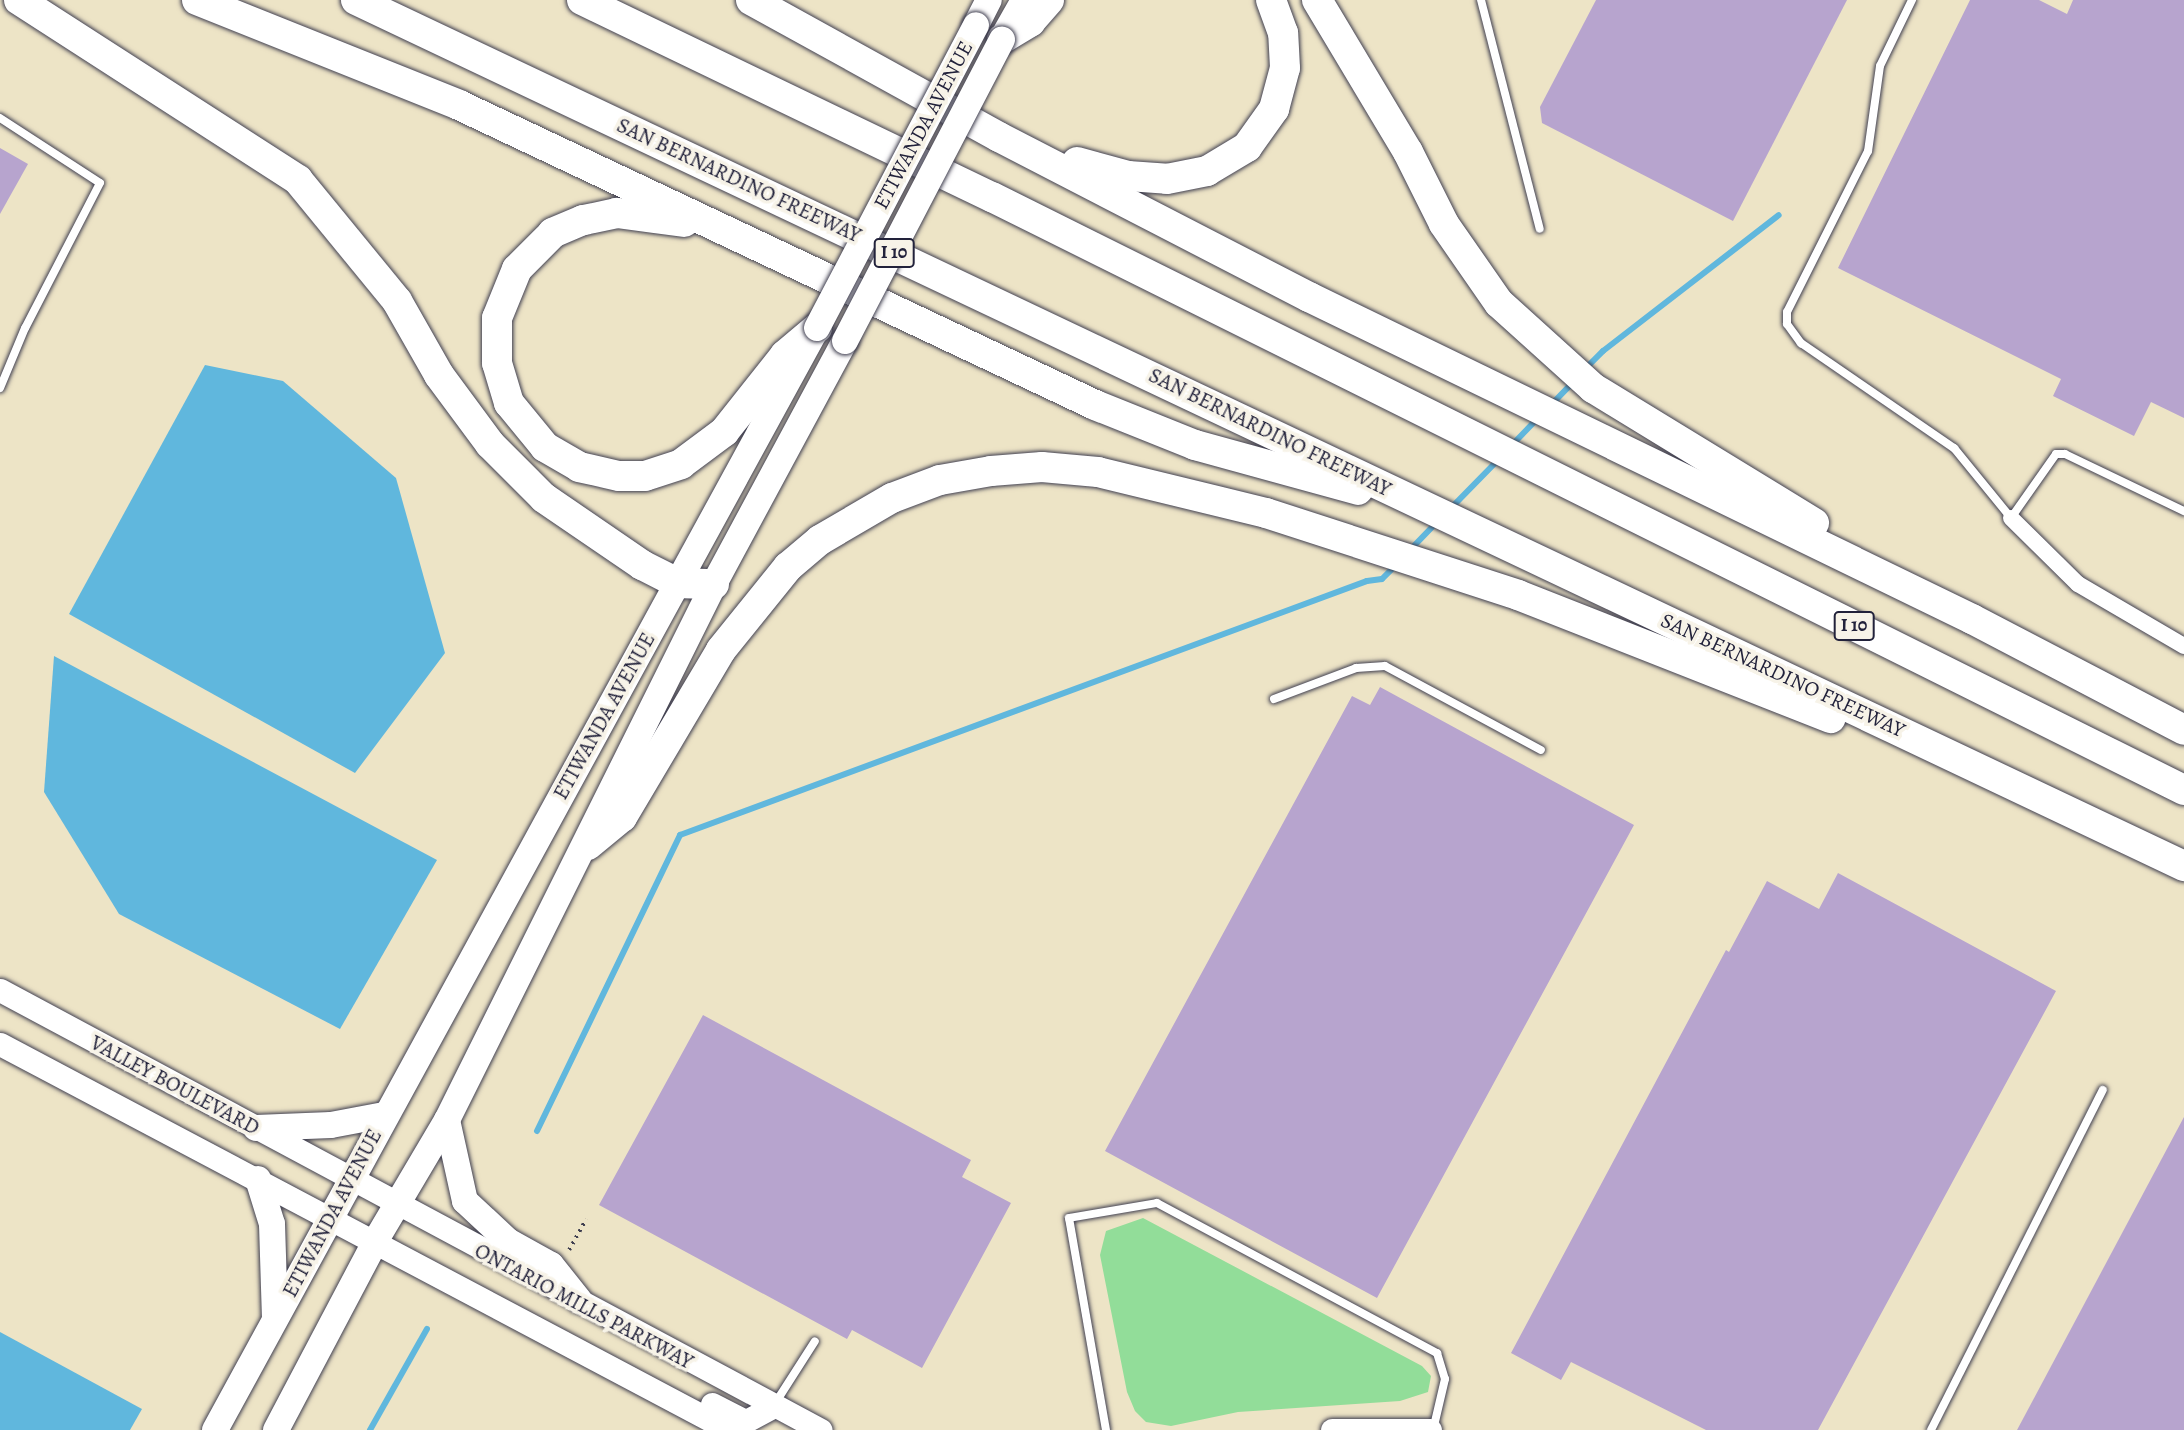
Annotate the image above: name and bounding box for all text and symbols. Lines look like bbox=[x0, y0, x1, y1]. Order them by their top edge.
street label: ETIWANDA AVENUE bbox=[868, 37, 978, 213]
street label: SAN BERNARDINO FREEWAY bbox=[613, 112, 865, 248]
road number: I 10 bbox=[873, 238, 915, 268]
street label: SAN BERNARDINO FREEWAY bbox=[1145, 362, 1395, 502]
street label: SAN BERNARDINO FREEWAY bbox=[1657, 607, 1909, 743]
road number: I 10 bbox=[1833, 610, 1875, 642]
street label: ETIWANDA AVENUE bbox=[548, 628, 660, 804]
street label: VALLEY BOULEVARD bbox=[86, 1030, 264, 1140]
street label: ETIWANDA AVENUE bbox=[277, 1125, 387, 1301]
street label: ONTARIO MILLS PARKWAY bbox=[470, 1238, 698, 1374]

